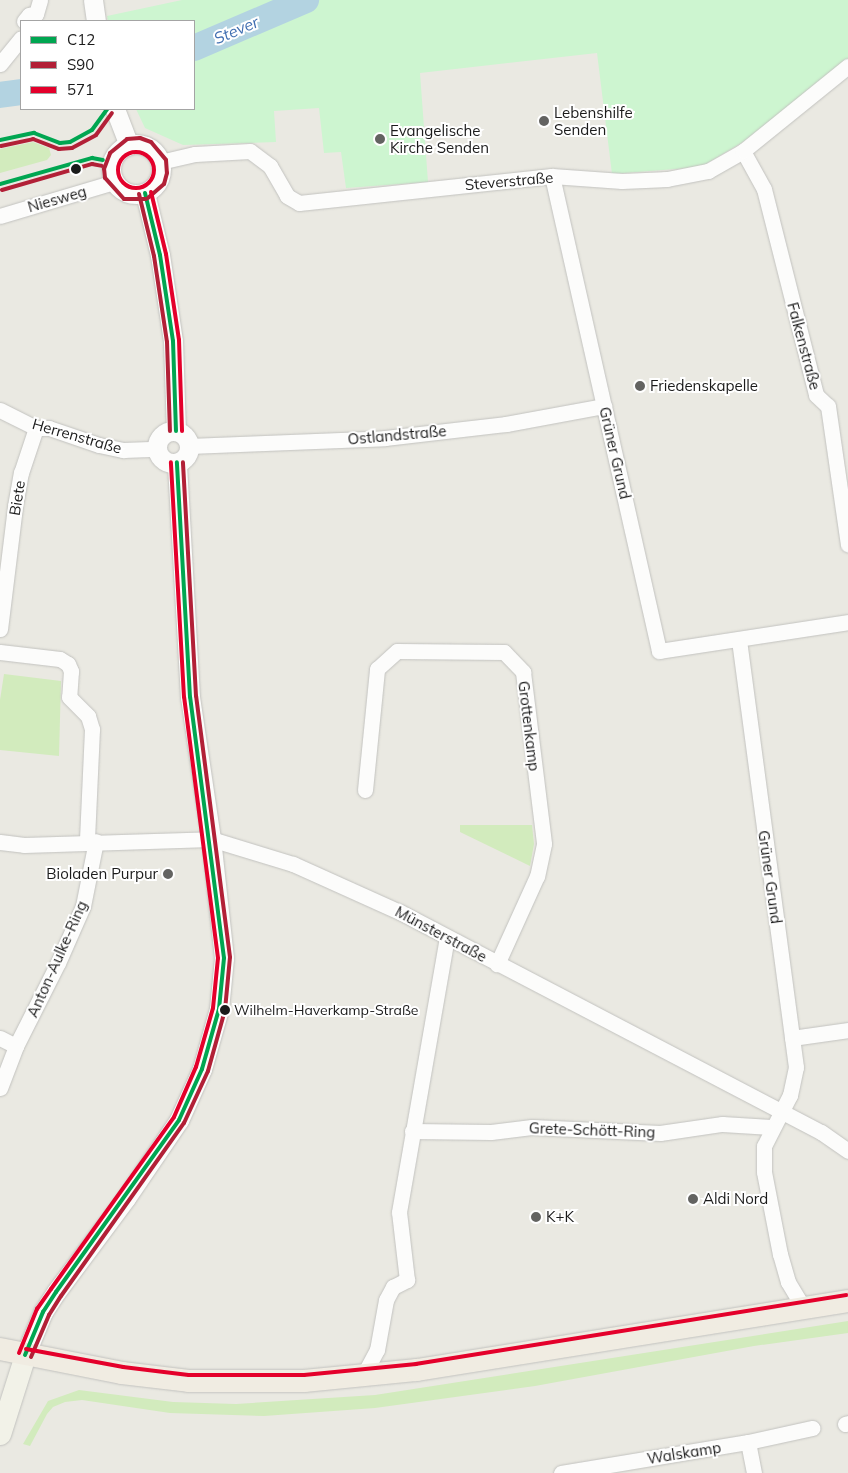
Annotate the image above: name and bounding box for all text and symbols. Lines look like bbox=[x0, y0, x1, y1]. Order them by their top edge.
water label: Stever bbox=[211, 12, 261, 48]
legend bbox=[20, 20, 195, 110]
text: C12 bbox=[67, 30, 95, 49]
text: S90 bbox=[67, 55, 94, 74]
text: 571 bbox=[67, 80, 94, 99]
place label: Lebenshilfe Senden bbox=[554, 103, 633, 138]
marker: Lebenshilfe Senden bbox=[538, 115, 550, 127]
place label: Evangelische Kirche Senden bbox=[390, 121, 489, 156]
marker: Evangelische Kirche Senden bbox=[374, 133, 386, 145]
unlabelled marker bbox=[71, 164, 81, 174]
street label: Steverstraße bbox=[464, 168, 554, 194]
street label: Niesweg bbox=[26, 182, 88, 216]
street label: Falkenstraße bbox=[784, 300, 824, 392]
place label: Friedenskapelle bbox=[650, 377, 758, 395]
marker: Friedenskapelle bbox=[634, 380, 646, 392]
street label: Grüner Grund bbox=[596, 405, 634, 501]
street label: Herrenstraße bbox=[30, 415, 124, 457]
street label: Ostlandstraße bbox=[347, 422, 447, 448]
street label: Biete bbox=[5, 479, 29, 517]
street label: Grottenkamp bbox=[515, 680, 543, 772]
street label: Grüner Grund bbox=[755, 829, 785, 925]
place label: Bioladen Purpur bbox=[46, 865, 158, 883]
marker: Bioladen Purpur bbox=[162, 868, 174, 880]
street label: Anton-Aulke-Ring bbox=[23, 898, 91, 1020]
street label: Münsterstraße bbox=[392, 902, 490, 966]
place label: Wilhelm-Haverkamp-Straße bbox=[234, 1002, 418, 1018]
marker: Wilhelm-Haverkamp-Straße bbox=[220, 1005, 230, 1015]
street label: Grete-Schött-Ring bbox=[528, 1119, 656, 1141]
place label: Aldi Nord bbox=[703, 1190, 768, 1208]
marker: Aldi Nord bbox=[687, 1193, 699, 1205]
place label: K+K bbox=[546, 1208, 574, 1226]
marker: K+K bbox=[530, 1211, 542, 1223]
street label: Walskamp bbox=[646, 1438, 722, 1468]

